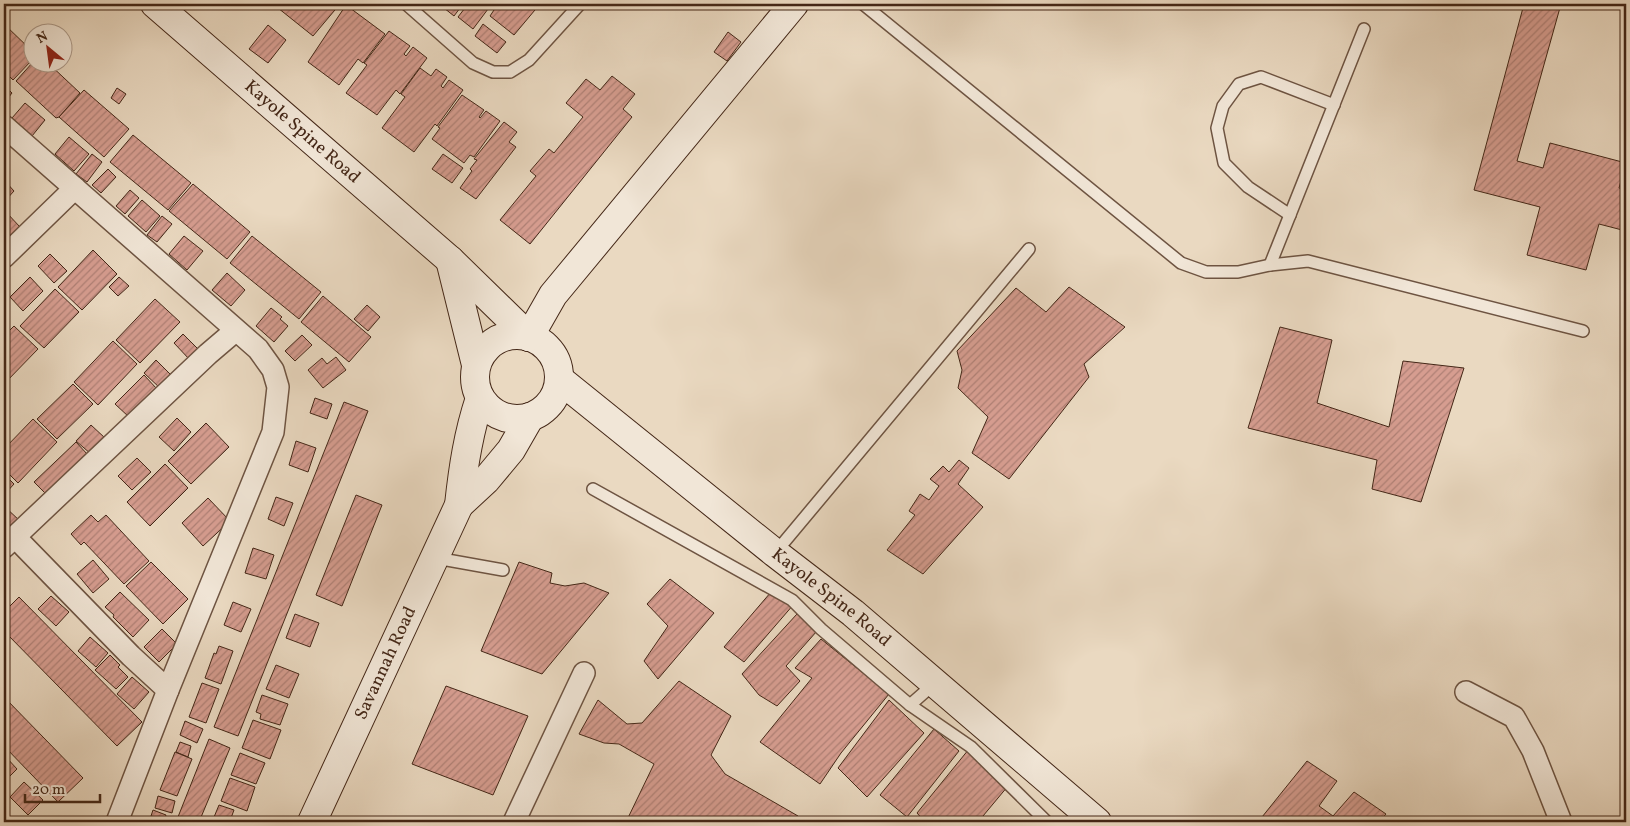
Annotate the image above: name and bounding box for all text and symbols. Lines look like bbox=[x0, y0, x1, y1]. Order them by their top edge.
north arrow bbox=[22, 22, 72, 72]
text: N bbox=[33, 27, 51, 49]
street label: Kayole Spine Road bbox=[239, 74, 366, 189]
street label: Kayole Spine Road bbox=[766, 542, 896, 653]
street label: Savannah Road bbox=[349, 602, 423, 724]
scale bar bbox=[25, 771, 100, 803]
text: 20 m bbox=[32, 780, 65, 801]

